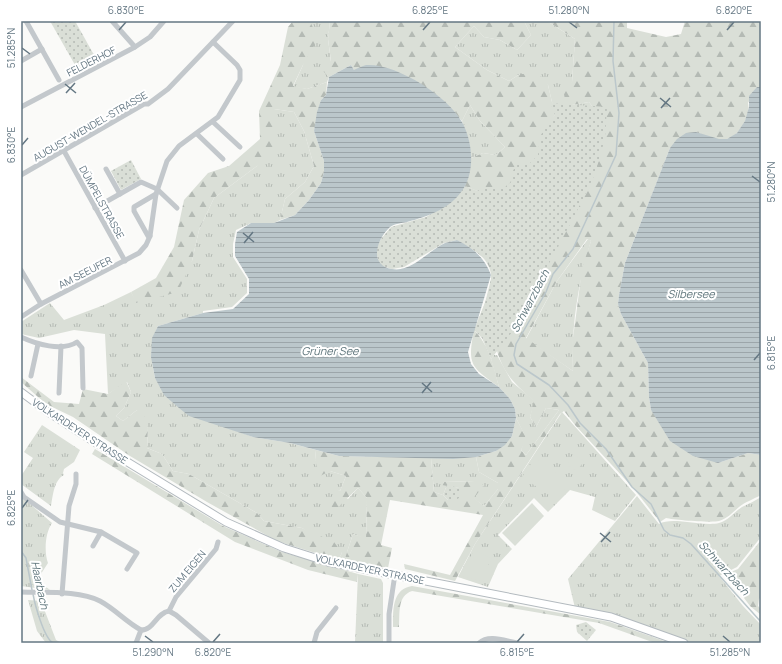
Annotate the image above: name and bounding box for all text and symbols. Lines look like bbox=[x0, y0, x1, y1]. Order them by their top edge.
text: 6.830°E bbox=[108, 3, 144, 17]
text: 6.825°E bbox=[412, 3, 448, 17]
text: 51.280°N bbox=[549, 3, 590, 17]
text: 6.820°E bbox=[716, 3, 753, 17]
text: 51.285°N bbox=[4, 28, 18, 68]
street label: FELDERHOF bbox=[64, 43, 118, 79]
street label: AUGUST-WENDEL-STRASSE bbox=[30, 87, 150, 164]
text: 6.830°E bbox=[4, 127, 18, 163]
text: 51.280°N bbox=[764, 161, 778, 202]
street label: DÜMPELSTRASSE bbox=[76, 163, 128, 241]
street label: AM SEEUFER bbox=[56, 253, 114, 291]
water label: Schwarzbach bbox=[507, 267, 553, 335]
water label: Silbersee bbox=[667, 286, 715, 301]
text: 6.815°E bbox=[764, 335, 778, 370]
water label: Grüner See bbox=[302, 343, 359, 358]
street label: VOLKARDEYER STRASSE bbox=[29, 395, 131, 467]
text: 6.825°E bbox=[4, 490, 18, 526]
water label: Schwarzbach bbox=[696, 537, 753, 599]
street label: ZUM EIGEN bbox=[165, 547, 209, 595]
street label: VOLKARDEYER STRASSE bbox=[314, 551, 426, 587]
water label: Haarbach bbox=[28, 559, 53, 611]
text: 51.290°N bbox=[132, 645, 174, 659]
text: 6.820°E bbox=[195, 645, 232, 659]
text: 6.815°E bbox=[500, 645, 535, 659]
text: 51.285°N bbox=[710, 645, 750, 659]

